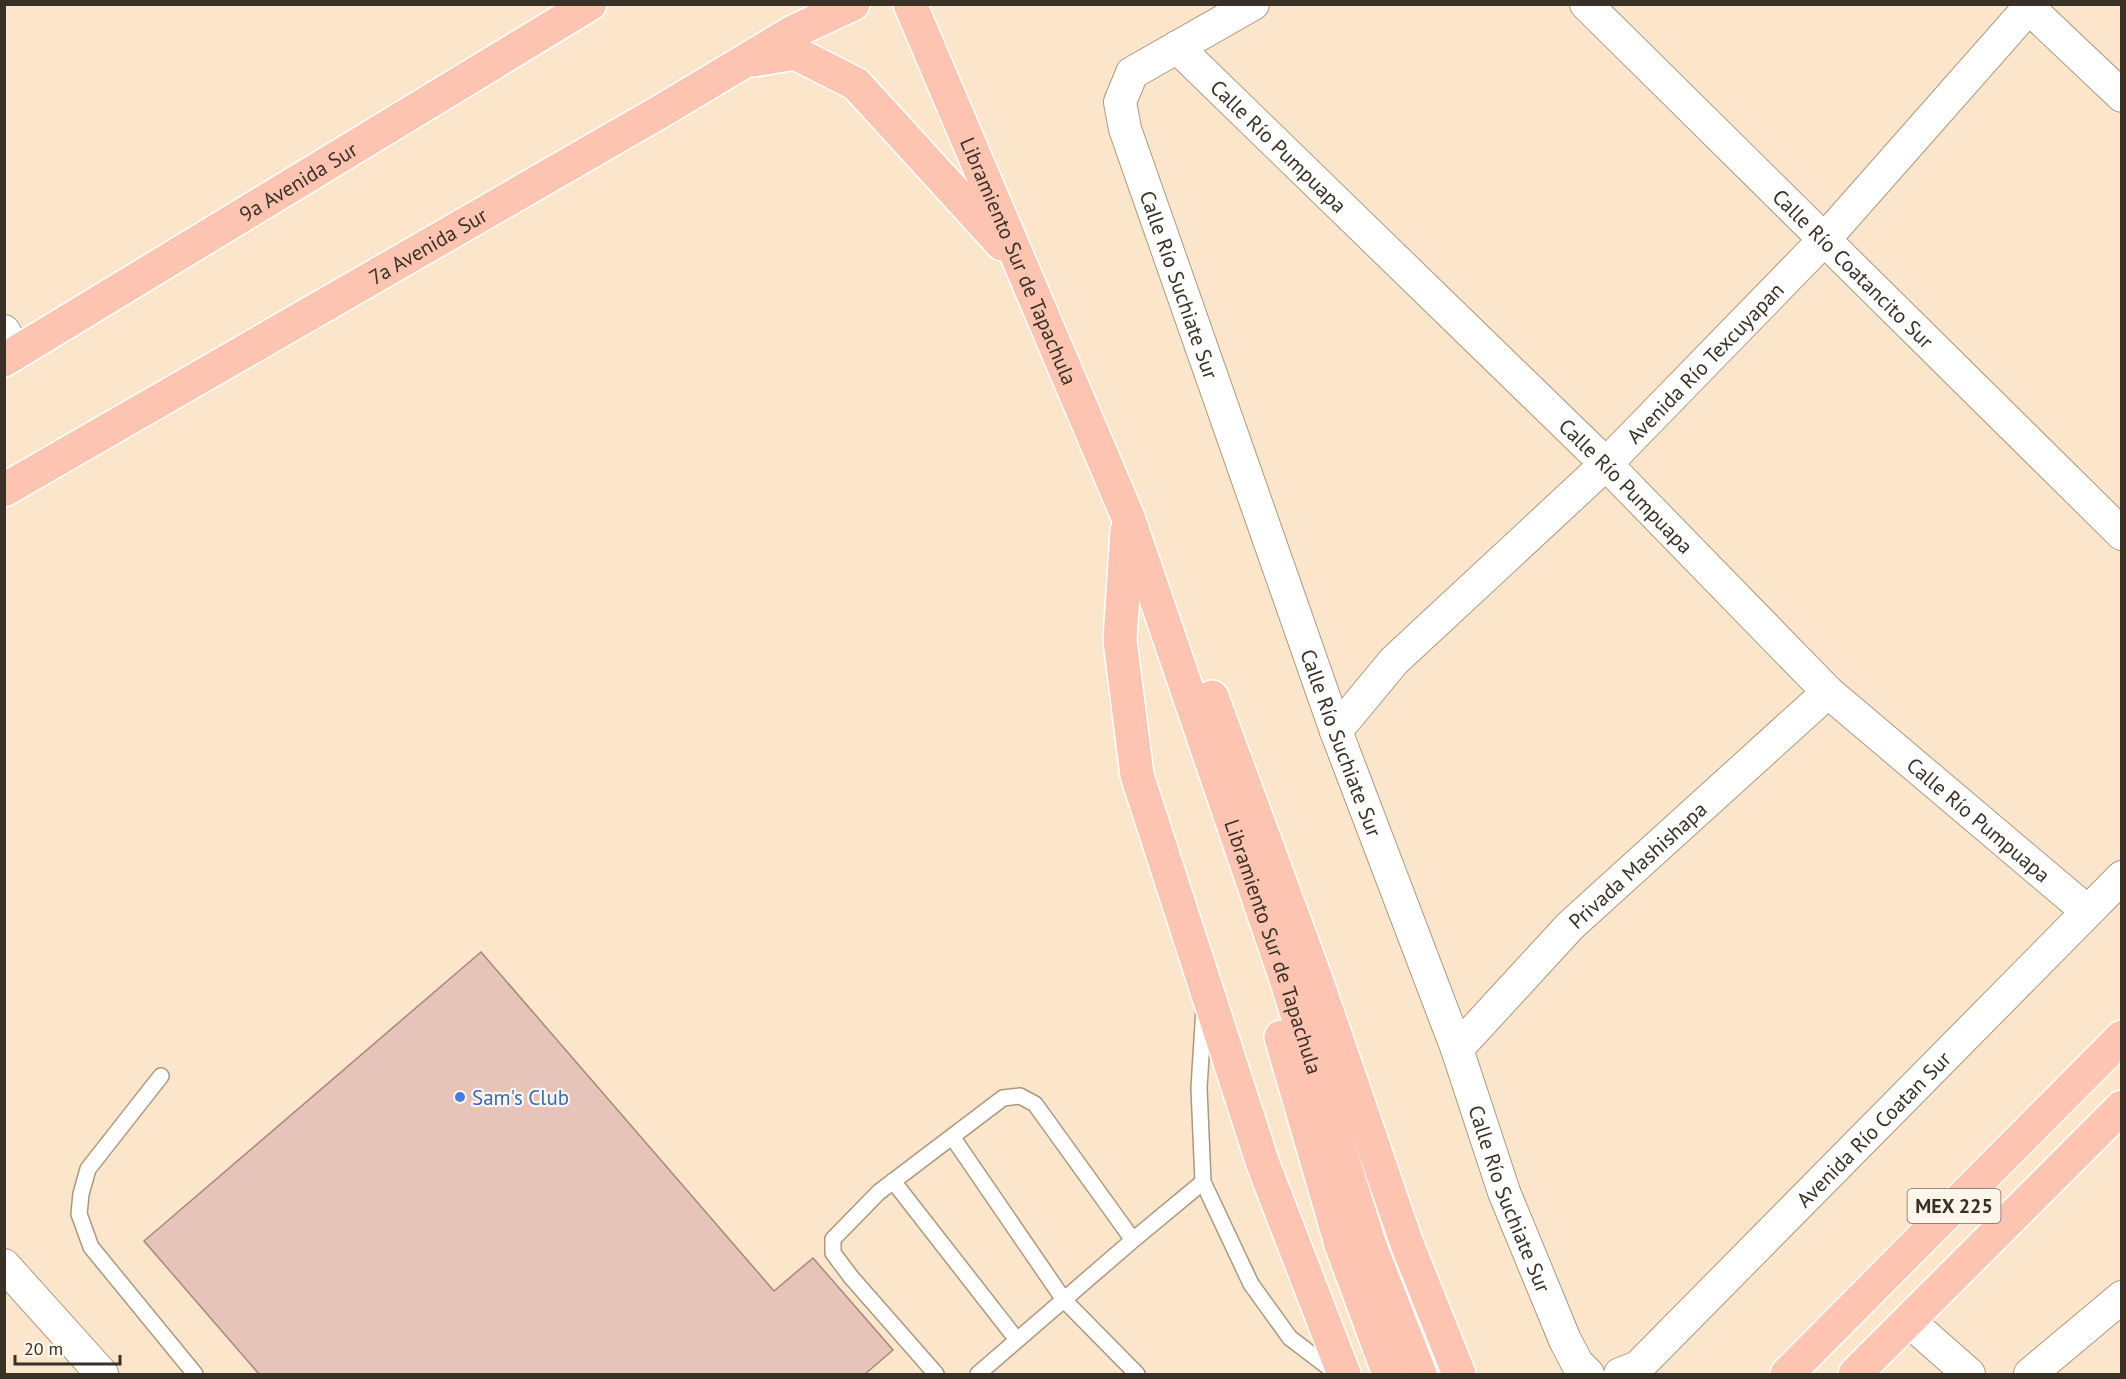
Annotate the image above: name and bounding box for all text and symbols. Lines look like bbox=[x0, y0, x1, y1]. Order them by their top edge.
street label: Calle Río Pumpuapa bbox=[1205, 74, 1353, 218]
street label: Libramiento Sur de Tapachula bbox=[955, 133, 1084, 389]
street label: 9a Avenida Sur bbox=[234, 135, 362, 227]
street label: Calle Río Coatancito Sur bbox=[1767, 183, 1940, 354]
street label: Calle Río Suchiate Sur bbox=[1134, 187, 1225, 382]
street label: 7a Avenida Sur bbox=[364, 201, 492, 290]
street label: Avenida Río Texcuyapan bbox=[1620, 276, 1789, 449]
street label: Calle Río Pumpuapa bbox=[1553, 412, 1699, 559]
street label: Calle Río Suchiate Sur bbox=[1295, 645, 1388, 840]
street label: Calle Río Pumpuapa bbox=[1901, 751, 2056, 888]
street label: Privada Mashishapa bbox=[1563, 795, 1712, 934]
street label: Libramiento Sur de Tapachula bbox=[1219, 816, 1329, 1077]
street label: Avenida Río Coatan Sur bbox=[1790, 1045, 1956, 1213]
place label: Sam's Club bbox=[472, 1084, 569, 1111]
marker: Sam's Club bbox=[453, 1090, 467, 1104]
street label: Calle Río Suchiate Sur bbox=[1463, 1102, 1557, 1296]
road number: MEX 225 bbox=[1908, 1189, 2000, 1223]
scale bar bbox=[15, 1328, 120, 1366]
text: 20 m bbox=[24, 1337, 63, 1360]

